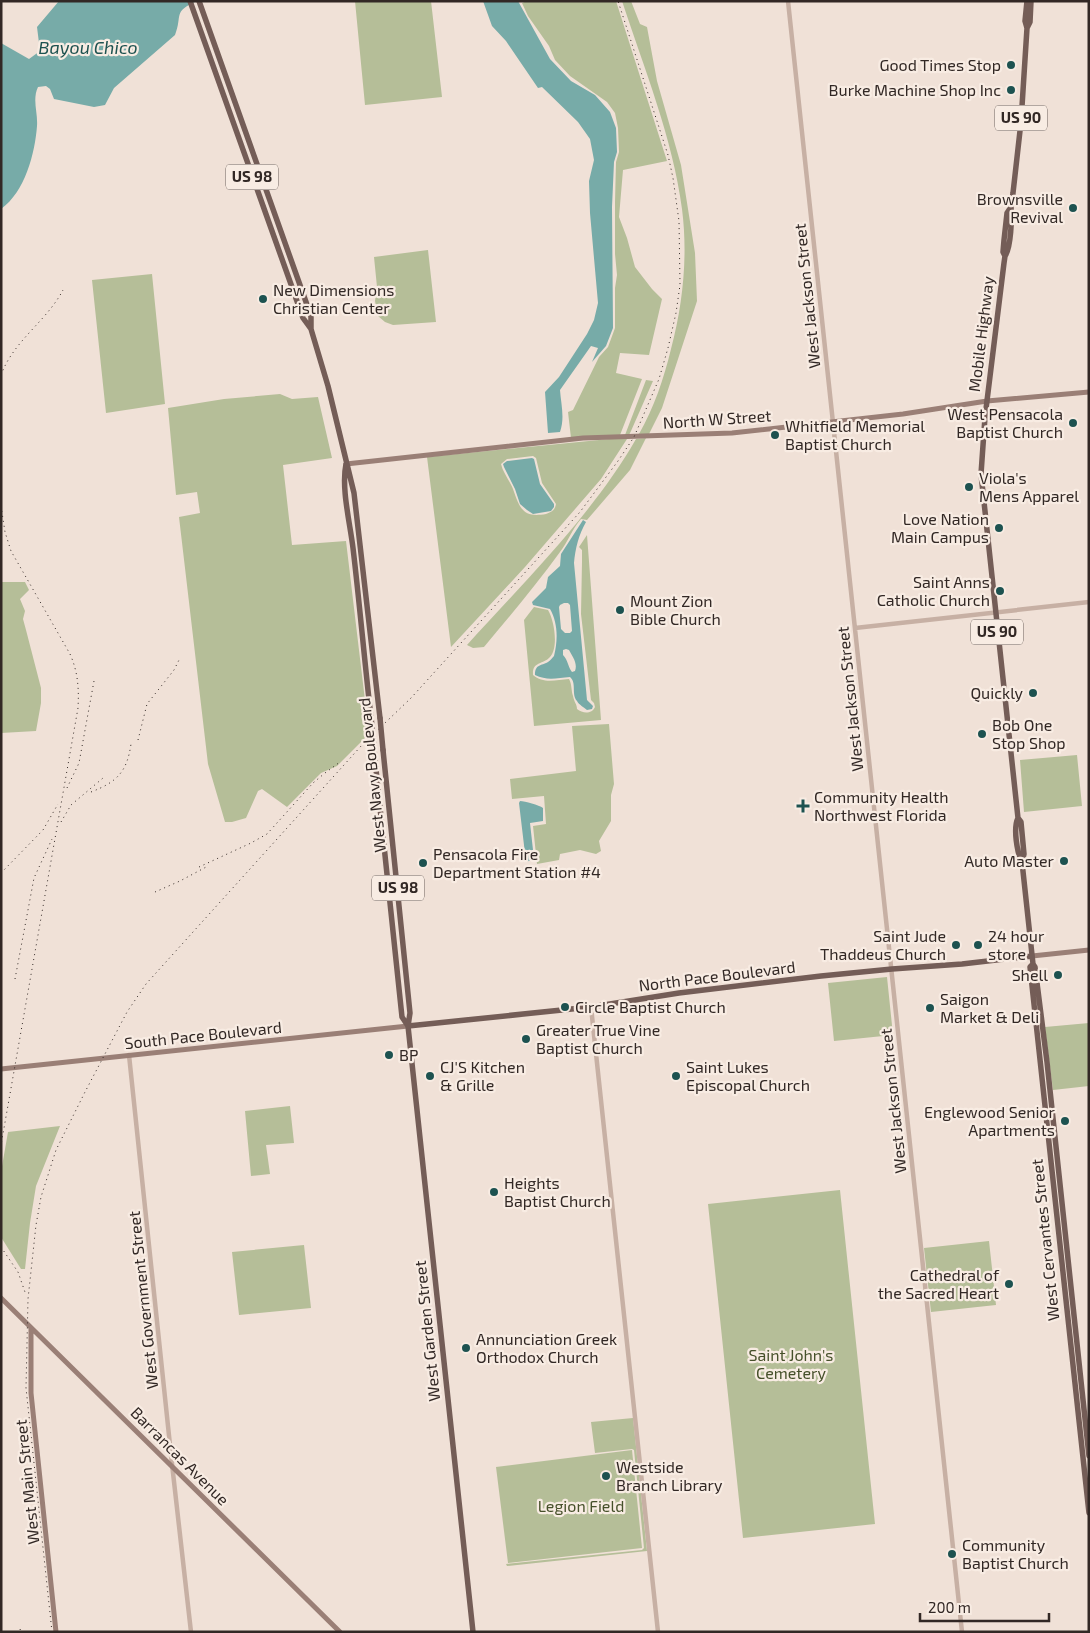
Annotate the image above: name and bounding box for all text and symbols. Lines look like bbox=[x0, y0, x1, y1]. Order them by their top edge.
water label: Bayou Chico bbox=[38, 36, 138, 58]
place label: Good Times Stop bbox=[879, 55, 1001, 74]
marker: Good Times Stop bbox=[1005, 59, 1017, 71]
place label: Burke Machine Shop Inc bbox=[829, 80, 1001, 99]
marker: Burke Machine Shop Inc bbox=[1005, 84, 1017, 96]
road number: US 90 bbox=[995, 106, 1047, 130]
road number: US 98 bbox=[226, 164, 278, 190]
place label: Brownsville Revival bbox=[977, 189, 1063, 226]
marker: Brownsville Revival bbox=[1067, 202, 1079, 214]
street label: West Jackson Street bbox=[789, 223, 824, 369]
street label: Mobile Highway bbox=[964, 274, 997, 393]
place label: New Dimensions Christian Center bbox=[273, 280, 394, 317]
marker: New Dimensions Christian Center bbox=[257, 293, 269, 305]
place label: West Pensacola Baptist Church bbox=[947, 404, 1063, 441]
street label: North W Street bbox=[662, 405, 772, 432]
place label: Whitfield Memorial Baptist Church bbox=[785, 416, 925, 453]
marker: West Pensacola Baptist Church bbox=[1067, 417, 1079, 429]
marker: Whitfield Memorial Baptist Church bbox=[769, 429, 781, 441]
place label: Viola's Mens Apparel bbox=[979, 468, 1079, 505]
marker: Viola's Mens Apparel bbox=[963, 481, 975, 493]
place label: Love Nation Main Campus bbox=[891, 509, 989, 546]
marker: Love Nation Main Campus bbox=[993, 522, 1005, 534]
place label: Saint Anns Catholic Church bbox=[877, 572, 990, 609]
marker: Saint Anns Catholic Church bbox=[994, 585, 1006, 597]
place label: Mount Zion Bible Church bbox=[630, 591, 721, 628]
marker: Mount Zion Bible Church bbox=[614, 604, 626, 616]
road number: US 90 bbox=[971, 620, 1023, 644]
street label: West Jackson Street bbox=[832, 626, 867, 772]
place label: Quickly bbox=[970, 683, 1024, 703]
marker: Quickly bbox=[1027, 687, 1039, 699]
street label: West Navy Boulevard bbox=[354, 697, 389, 853]
place label: Bob One Stop Shop bbox=[992, 715, 1066, 752]
marker: Bob One Stop Shop bbox=[976, 728, 988, 740]
place label: Community Health Northwest Florida bbox=[814, 787, 949, 824]
marker: Community Health Northwest Florida bbox=[796, 799, 810, 813]
place label: Pensacola Fire Department Station #4 bbox=[433, 844, 601, 881]
place label: Auto Master bbox=[964, 851, 1055, 870]
marker: Auto Master bbox=[1058, 855, 1070, 867]
marker: Pensacola Fire Department Station #4 bbox=[417, 857, 429, 869]
road number: US 98 bbox=[372, 876, 424, 900]
place label: Saint Jude Thaddeus Church bbox=[820, 926, 946, 963]
place label: 24 hour store bbox=[988, 926, 1045, 963]
marker: Saint Jude Thaddeus Church bbox=[950, 939, 962, 951]
marker: 24 hour store bbox=[972, 939, 984, 951]
street label: North Pace Boulevard bbox=[637, 956, 796, 995]
place label: Shell bbox=[1012, 965, 1048, 984]
marker: Shell bbox=[1052, 969, 1064, 981]
place label: Saigon Market & Deli bbox=[940, 989, 1039, 1026]
place label: Circle Baptist Church bbox=[575, 997, 726, 1016]
marker: Circle Baptist Church bbox=[559, 1001, 571, 1013]
marker: Saigon Market & Deli bbox=[924, 1002, 936, 1014]
street label: South Pace Boulevard bbox=[123, 1017, 283, 1052]
place label: Greater True Vine Baptist Church bbox=[536, 1020, 660, 1057]
street label: West Jackson Street bbox=[875, 1028, 910, 1174]
marker: Greater True Vine Baptist Church bbox=[520, 1033, 532, 1045]
place label: BP bbox=[399, 1045, 418, 1064]
marker: BP bbox=[383, 1049, 395, 1061]
place label: CJ'S Kitchen & Grille bbox=[440, 1057, 525, 1094]
place label: Saint Lukes Episcopal Church bbox=[686, 1057, 810, 1094]
marker: CJ'S Kitchen & Grille bbox=[424, 1070, 436, 1082]
marker: Saint Lukes Episcopal Church bbox=[670, 1070, 682, 1082]
place label: Englewood Senior Apartments bbox=[924, 1102, 1056, 1139]
marker: Englewood Senior Apartments bbox=[1059, 1115, 1071, 1127]
street label: West Cervantes Street bbox=[1027, 1158, 1062, 1322]
place label: Heights Baptist Church bbox=[504, 1173, 611, 1210]
marker: Heights Baptist Church bbox=[488, 1186, 500, 1198]
street label: West Government Street bbox=[124, 1210, 161, 1390]
street label: West Garden Street bbox=[410, 1260, 443, 1402]
place label: Cathedral of the Sacred Heart bbox=[878, 1265, 1000, 1302]
marker: Cathedral of the Sacred Heart bbox=[1003, 1278, 1015, 1290]
place label: Annunciation Greek Orthodox Church bbox=[476, 1329, 617, 1366]
marker: Annunciation Greek Orthodox Church bbox=[460, 1342, 472, 1354]
park label: Saint John's Cemetery bbox=[749, 1345, 833, 1382]
street label: Barrancas Avenue bbox=[127, 1403, 233, 1509]
street label: West Main Street bbox=[11, 1419, 43, 1545]
place label: Westside Branch Library bbox=[616, 1457, 723, 1494]
marker: Westside Branch Library bbox=[600, 1470, 612, 1482]
park label: Legion Field bbox=[538, 1496, 624, 1515]
place label: Community Baptist Church bbox=[962, 1535, 1069, 1572]
marker: Community Baptist Church bbox=[946, 1548, 958, 1560]
scale bar bbox=[920, 1590, 1049, 1622]
text: 200 m bbox=[928, 1598, 971, 1616]

